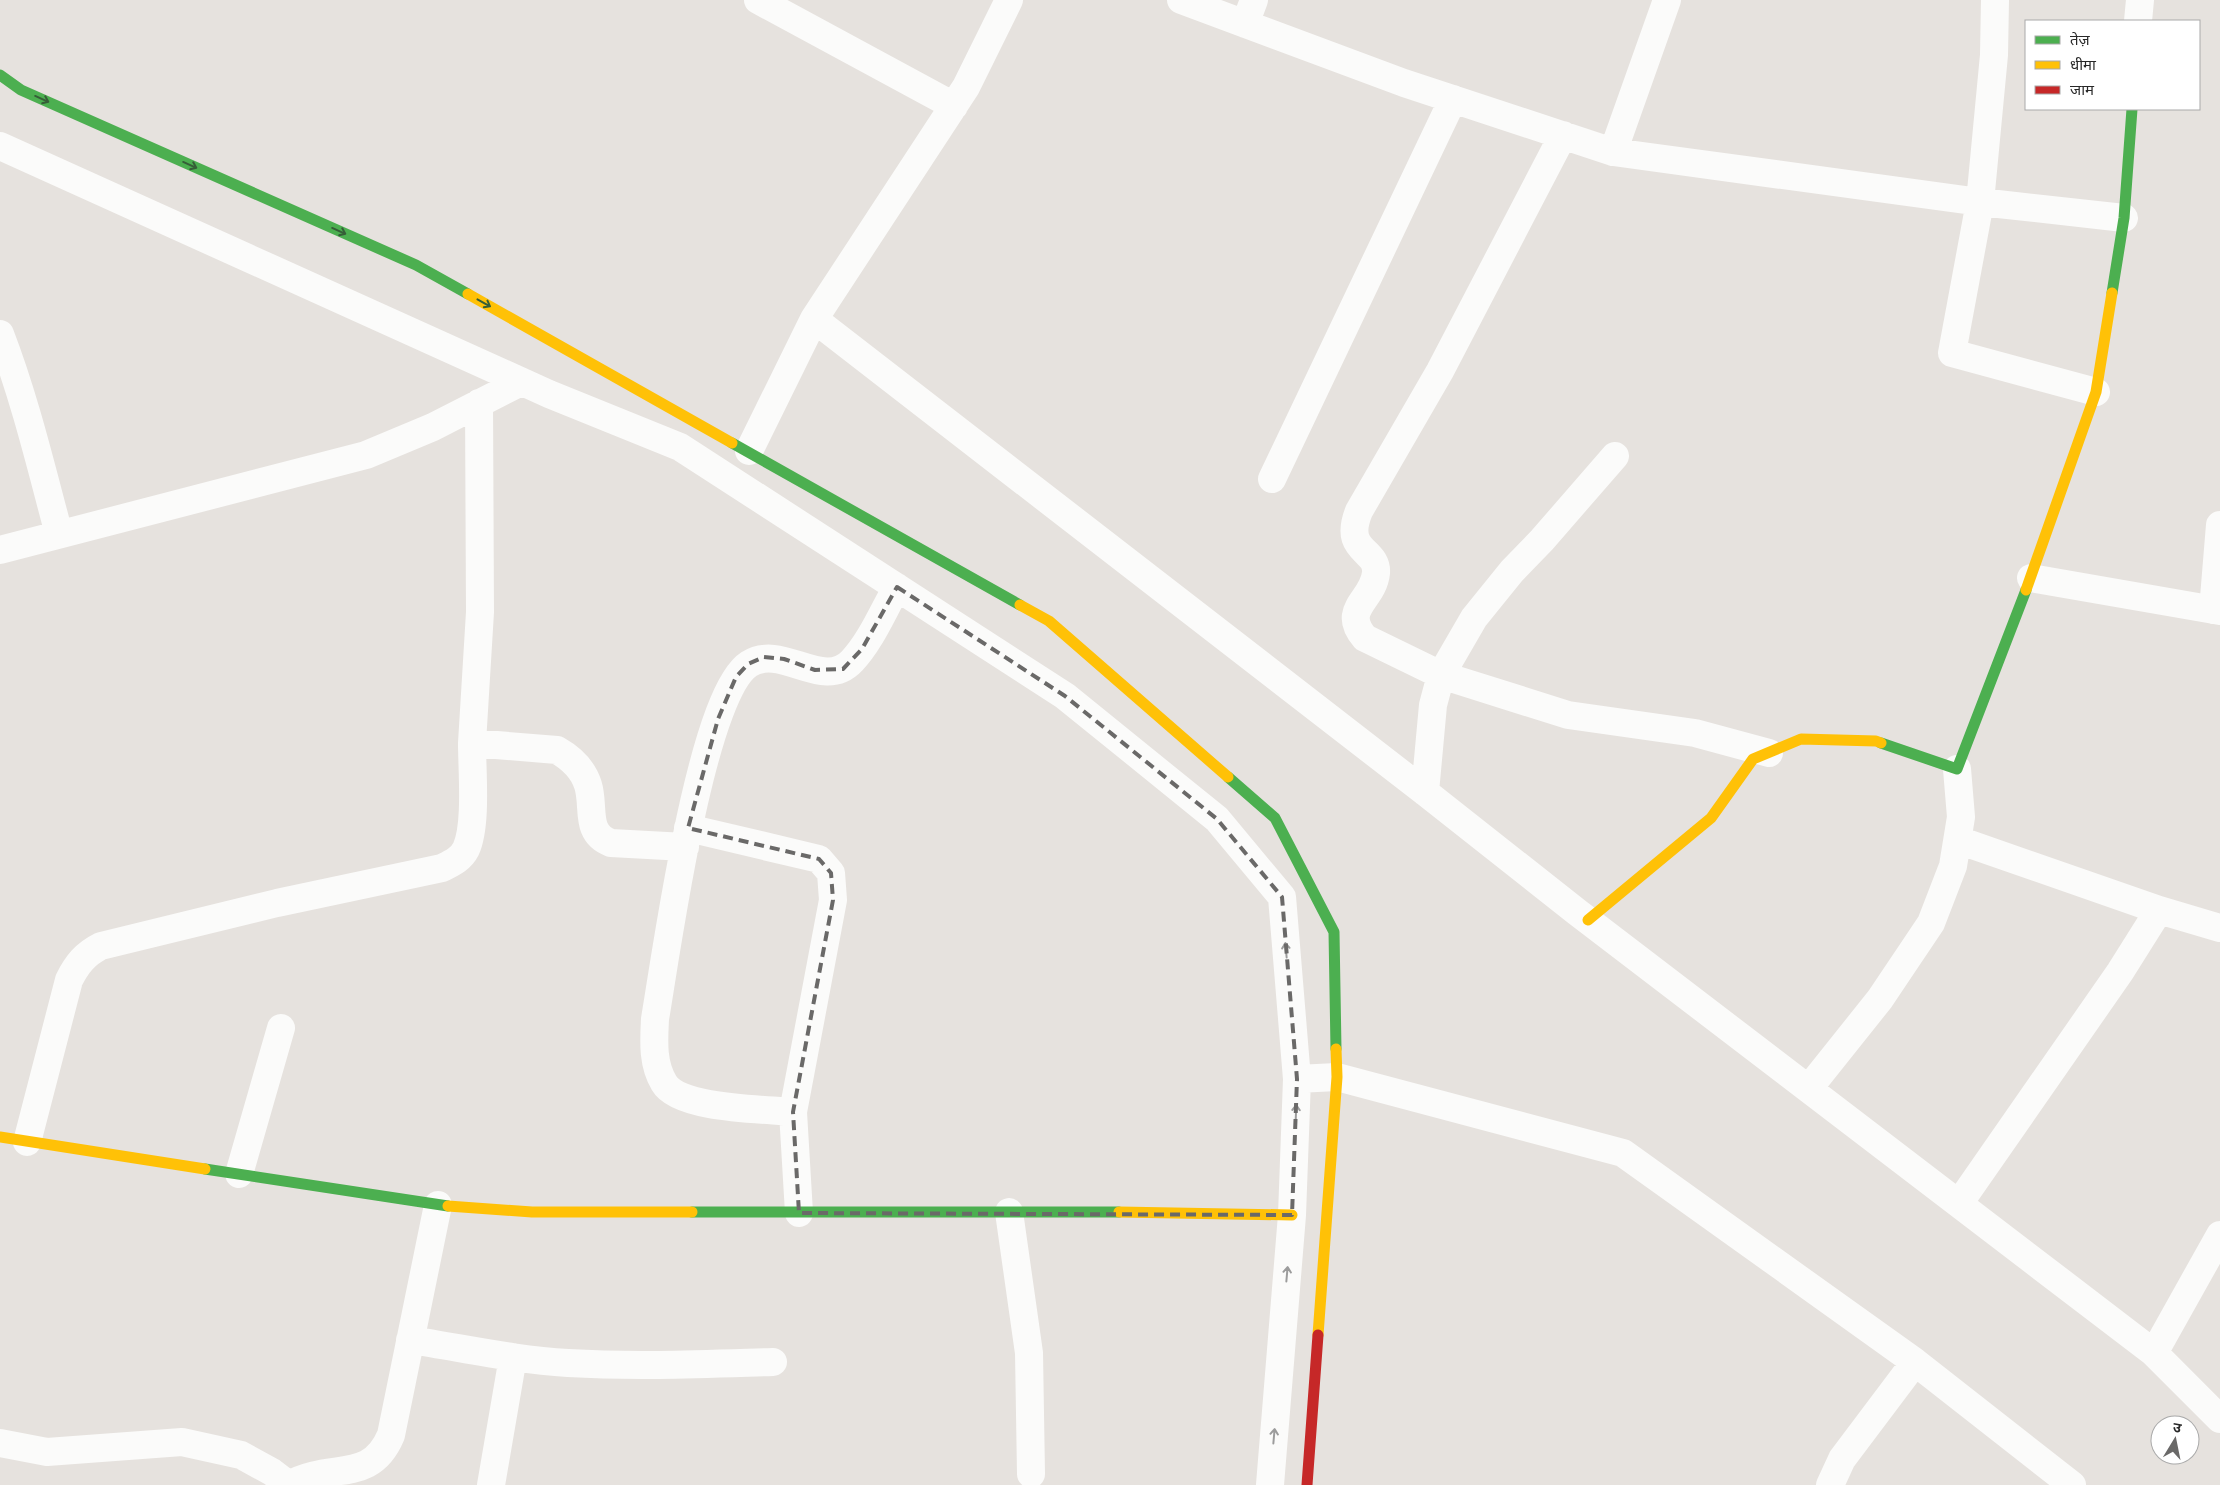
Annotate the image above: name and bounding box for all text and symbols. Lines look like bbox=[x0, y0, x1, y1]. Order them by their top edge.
legend bbox=[2025, 20, 2200, 110]
text: तेज़ bbox=[2070, 31, 2091, 48]
text: धीमा bbox=[2070, 56, 2097, 73]
text: जाम bbox=[2070, 81, 2095, 98]
one-way arrow bbox=[34, 95, 49, 105]
one-way arrow bbox=[182, 160, 197, 170]
one-way arrow bbox=[331, 226, 346, 236]
one-way arrow bbox=[477, 298, 492, 308]
one-way arrow bbox=[1282, 943, 1291, 959]
one-way arrow bbox=[1291, 1104, 1301, 1120]
one-way arrow bbox=[1282, 1267, 1292, 1283]
north arrow bbox=[2150, 1415, 2200, 1465]
text: उ bbox=[2172, 1419, 2183, 1436]
one-way arrow bbox=[1269, 1429, 1279, 1445]

